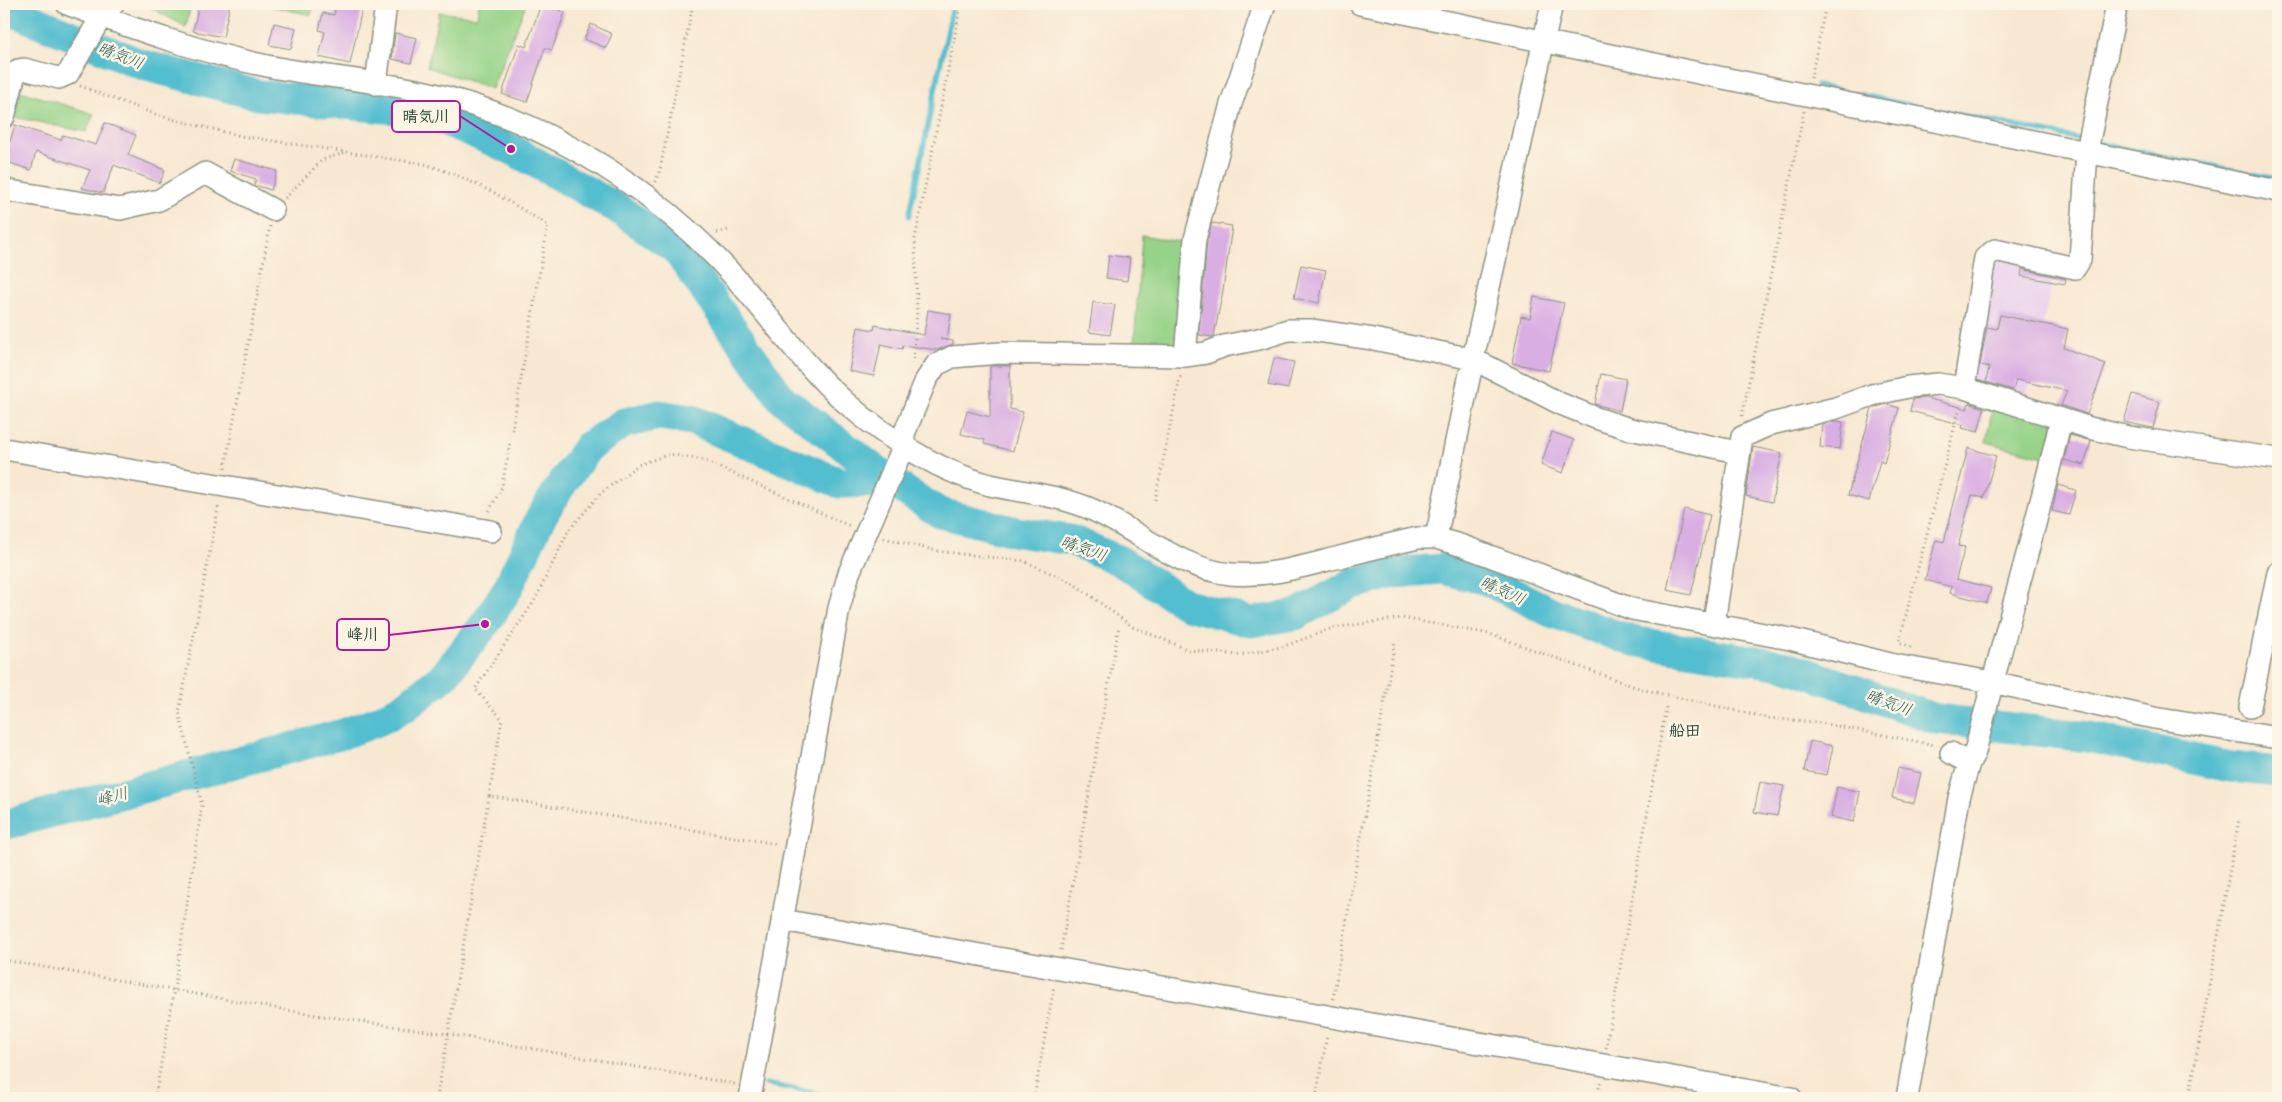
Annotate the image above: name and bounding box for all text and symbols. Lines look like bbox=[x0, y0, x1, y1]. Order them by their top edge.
water label: 晴気川 bbox=[95, 37, 147, 74]
callout: 晴気川 bbox=[392, 101, 460, 132]
text: 晴気川 bbox=[402, 106, 450, 127]
water label: 晴気川 bbox=[1058, 531, 1110, 566]
water label: 晴気川 bbox=[1477, 571, 1529, 610]
callout: 峰川 bbox=[337, 619, 389, 650]
text: 峰川 bbox=[347, 624, 379, 645]
water label: 晴気川 bbox=[1863, 684, 1915, 721]
district label: 船田 bbox=[1669, 720, 1701, 741]
water label: 峰川 bbox=[94, 782, 130, 811]

